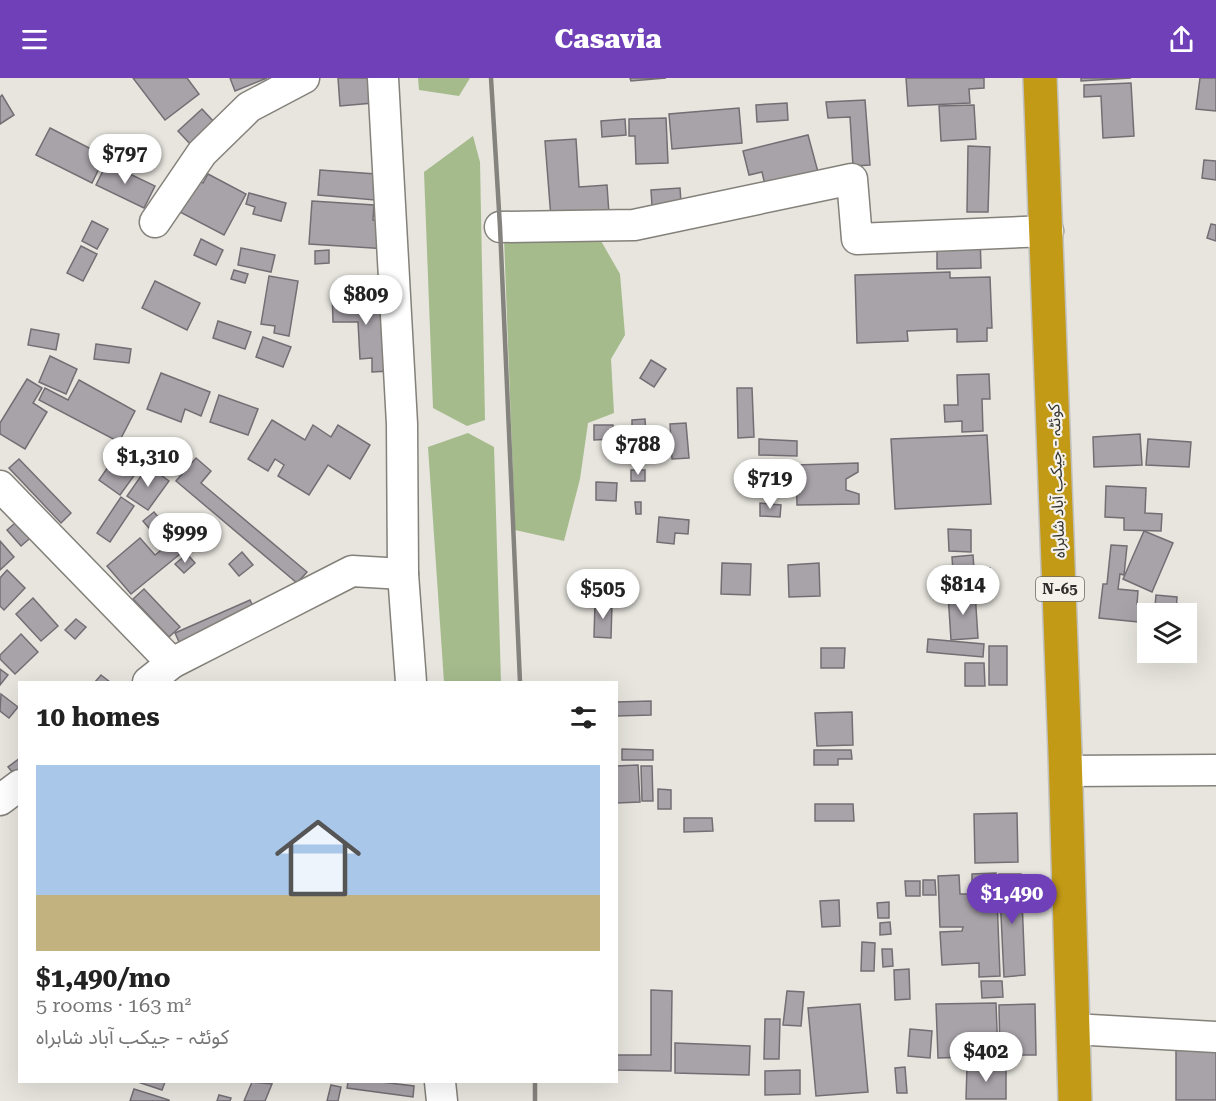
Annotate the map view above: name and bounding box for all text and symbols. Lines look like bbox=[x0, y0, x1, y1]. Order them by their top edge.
icon: menu bbox=[18, 23, 51, 56]
text: Casavia bbox=[554, 23, 662, 55]
icon: share bbox=[1165, 23, 1198, 56]
pin: $797 bbox=[89, 134, 161, 185]
text: $797 bbox=[103, 141, 147, 165]
pin: $809 bbox=[330, 275, 402, 326]
text: $809 bbox=[344, 282, 388, 306]
street label: کوئٹہ - جیکب آباد شاہراہ bbox=[1044, 403, 1069, 558]
pin: $788 bbox=[602, 425, 674, 476]
text: $788 bbox=[616, 432, 660, 456]
pin: $1,310 bbox=[99, 437, 197, 488]
text: $1,310 bbox=[117, 444, 179, 468]
pin: $719 bbox=[734, 459, 806, 510]
text: $719 bbox=[748, 466, 792, 490]
pin: $999 bbox=[149, 513, 221, 564]
text: $999 bbox=[163, 520, 207, 544]
pin: $814 bbox=[927, 565, 999, 616]
pin: $505 bbox=[567, 569, 639, 620]
text: $814 bbox=[941, 572, 985, 596]
text: $505 bbox=[581, 576, 625, 600]
road number: N-65 bbox=[1036, 577, 1084, 601]
map controls bbox=[1137, 603, 1197, 663]
button: layers bbox=[1137, 603, 1197, 663]
icon: filters bbox=[567, 701, 600, 734]
text: 10 homes bbox=[36, 702, 160, 732]
icon: home bbox=[264, 804, 372, 912]
pin: $1,490 bbox=[963, 874, 1061, 925]
text: $1,490 bbox=[981, 881, 1043, 905]
text: $1,490/mo bbox=[36, 963, 171, 993]
text: 5 rooms · 163 m² bbox=[36, 993, 191, 1017]
text: کوئٹہ - جیکب آباد شاہراہ bbox=[36, 1025, 229, 1049]
pin: $402 bbox=[950, 1032, 1022, 1083]
text: $402 bbox=[964, 1039, 1008, 1063]

